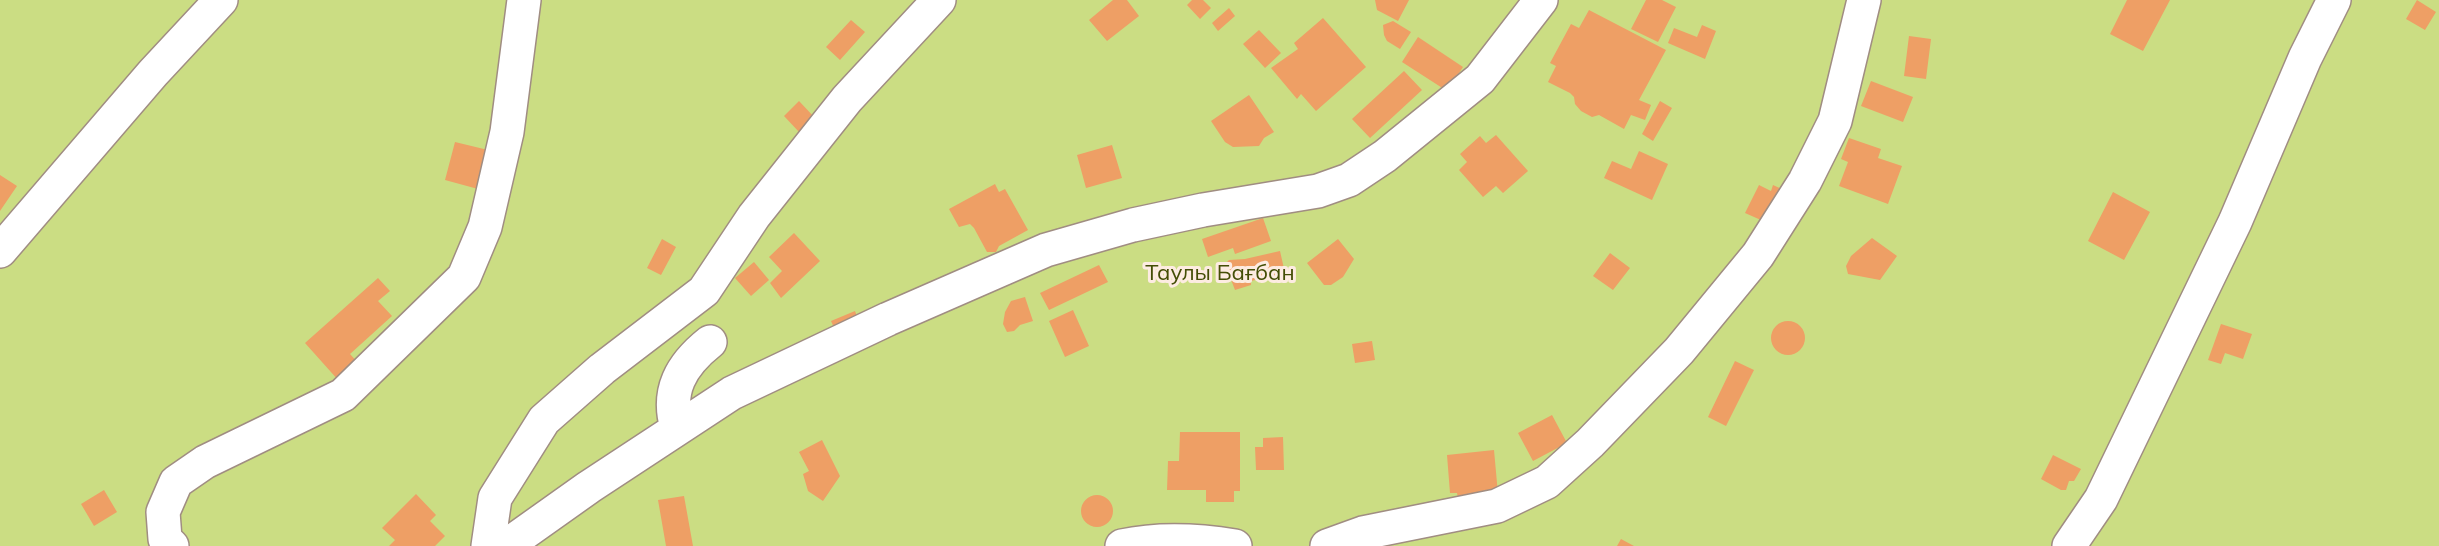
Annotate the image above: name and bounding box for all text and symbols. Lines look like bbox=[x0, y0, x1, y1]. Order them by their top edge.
park label: Таулы Бағбан bbox=[1145, 260, 1295, 286]

